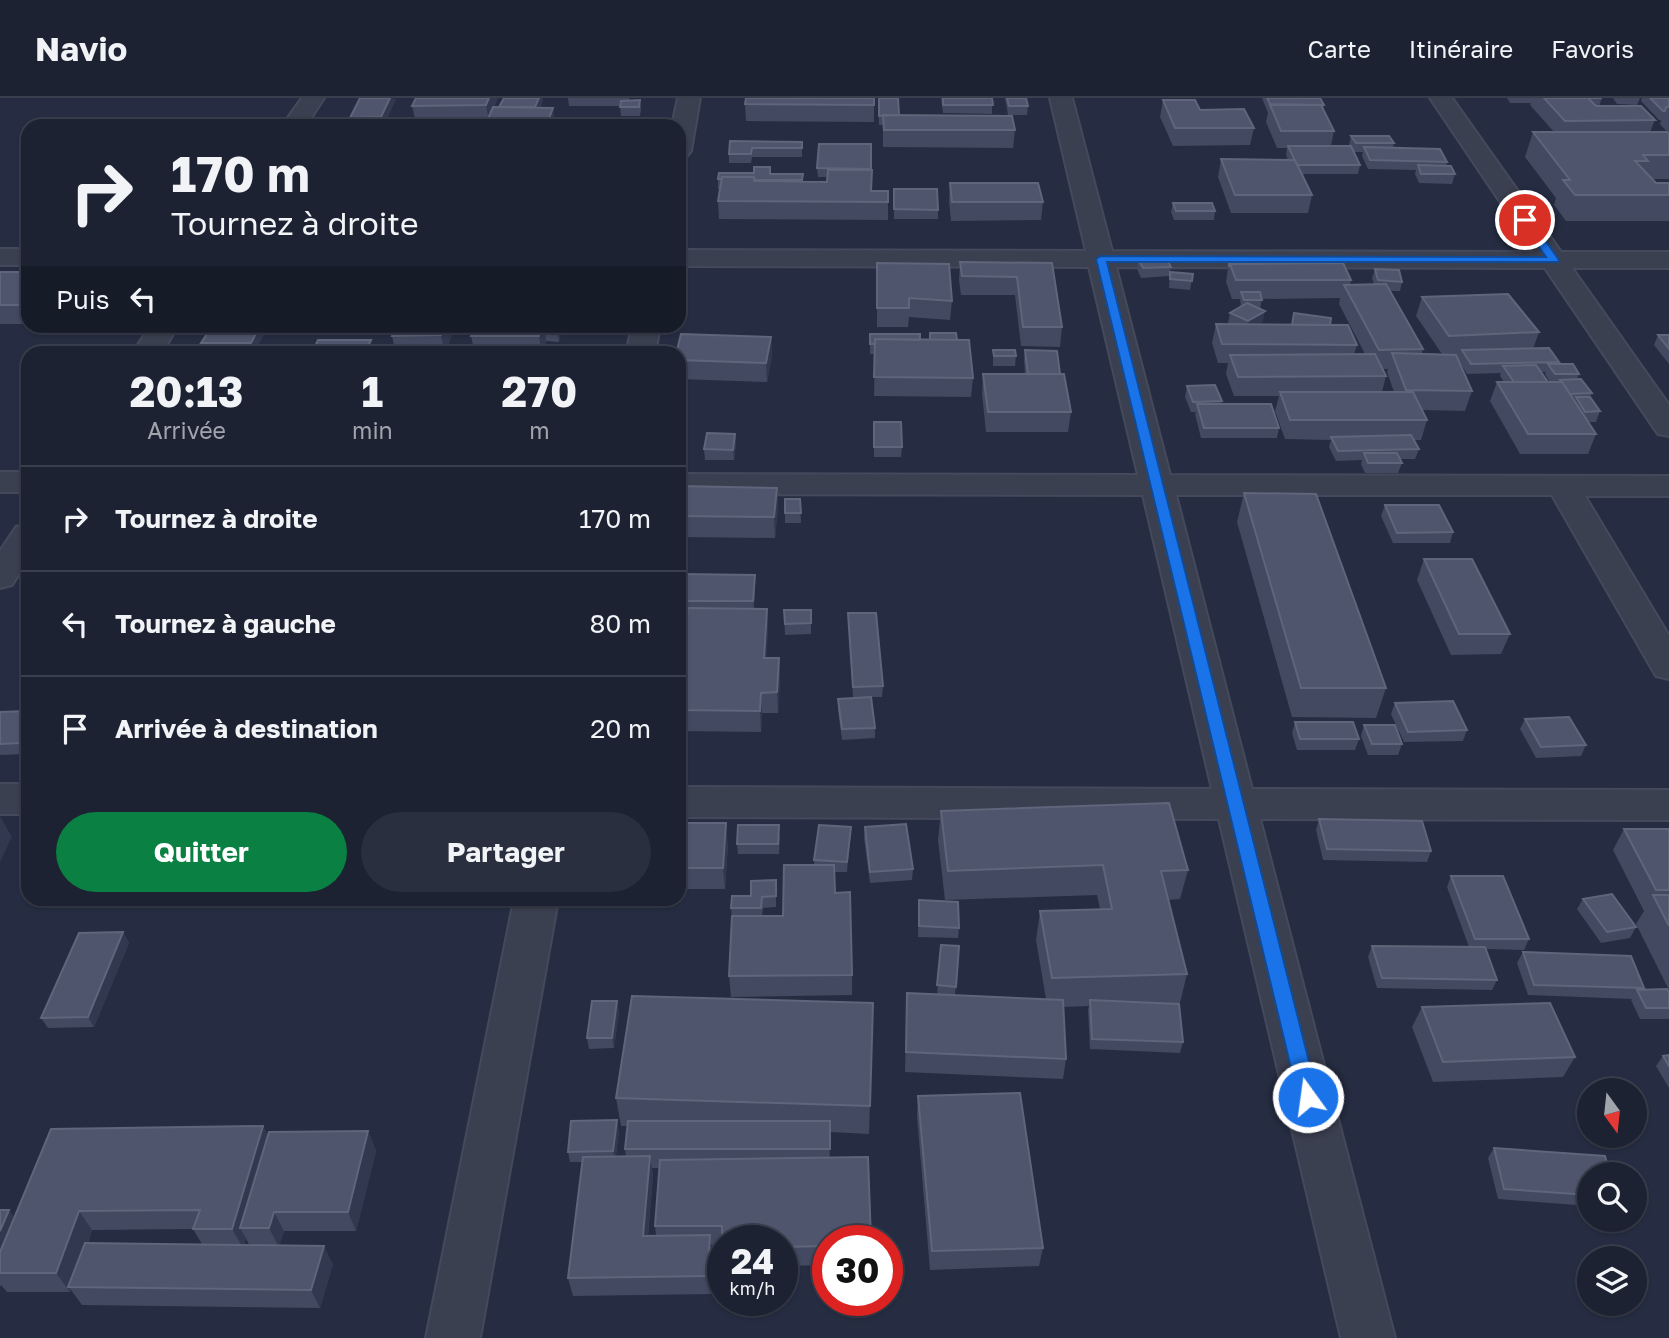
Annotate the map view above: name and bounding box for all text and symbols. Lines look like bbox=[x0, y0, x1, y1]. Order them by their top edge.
text: Navio bbox=[35, 29, 127, 68]
text: Carte bbox=[1308, 34, 1371, 63]
text: Itinéraire bbox=[1409, 34, 1513, 63]
text: Favoris bbox=[1551, 34, 1634, 63]
text: 170 m bbox=[171, 144, 310, 203]
icon: right bbox=[56, 147, 147, 238]
pin bbox=[1495, 190, 1555, 250]
icon: arrive bbox=[1506, 201, 1544, 239]
text: Tournez à droite bbox=[171, 204, 419, 242]
icon: left bbox=[124, 280, 162, 318]
text: Puis bbox=[56, 284, 110, 315]
text: 20:13 bbox=[130, 366, 243, 416]
text: 1 bbox=[362, 366, 383, 416]
text: 270 bbox=[501, 366, 577, 416]
text: Arrivée bbox=[147, 416, 226, 444]
text: min bbox=[352, 416, 393, 444]
text: m bbox=[529, 416, 550, 444]
icon: right bbox=[56, 500, 94, 538]
text: Tournez à droite bbox=[115, 503, 318, 534]
text: 170 m bbox=[579, 503, 651, 534]
icon: left bbox=[56, 605, 94, 643]
text: Tournez à gauche bbox=[115, 608, 336, 639]
text: 80 m bbox=[590, 608, 651, 639]
icon: arrive bbox=[56, 710, 94, 748]
text: Arrivée à destination bbox=[115, 713, 378, 744]
text: 20 m bbox=[590, 713, 651, 744]
button: Quitter bbox=[56, 812, 347, 892]
button: Partager bbox=[361, 812, 651, 892]
position arrow bbox=[1271, 1060, 1345, 1134]
north arrow bbox=[1577, 1078, 1647, 1148]
map controls bbox=[1577, 1078, 1647, 1316]
button: search bbox=[1577, 1162, 1647, 1232]
speed limit sign: 30 bbox=[812, 1225, 903, 1316]
text: 24 bbox=[731, 1240, 774, 1282]
button: layers bbox=[1577, 1246, 1647, 1316]
text: km/h bbox=[730, 1277, 775, 1299]

